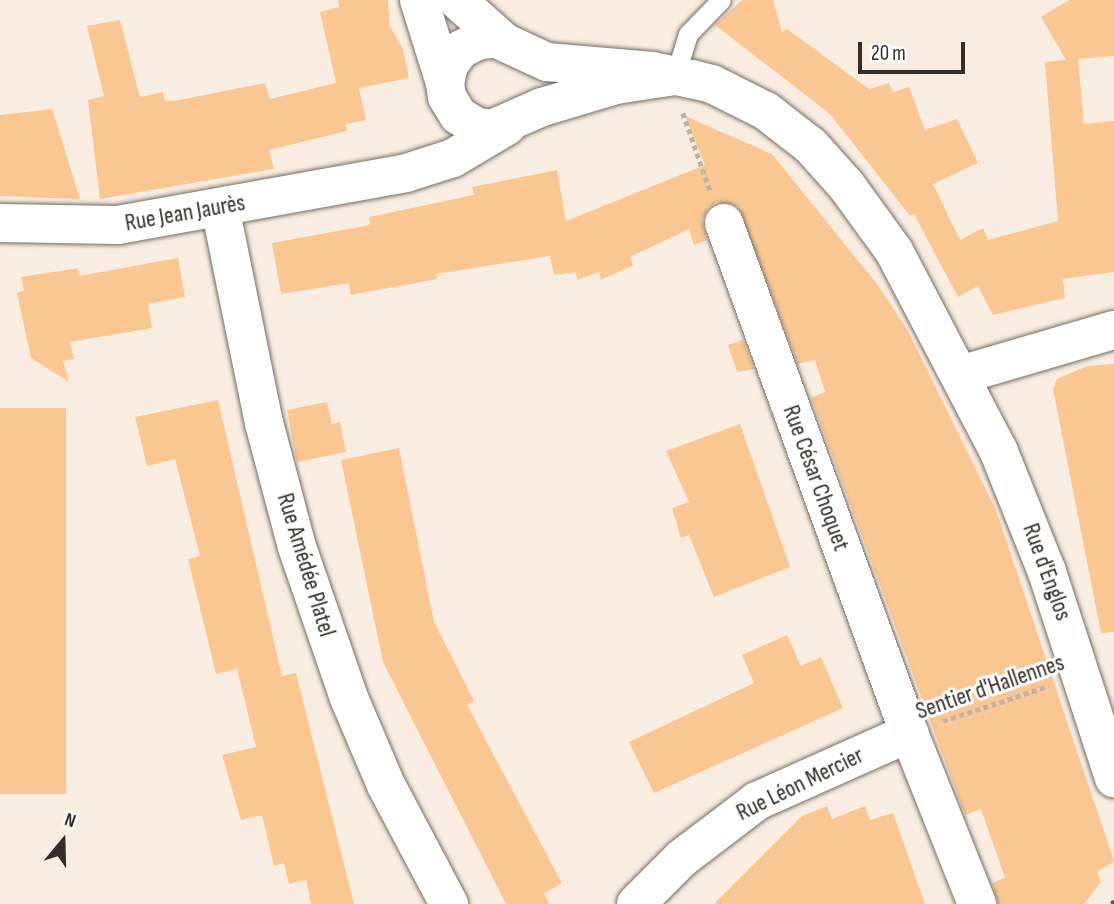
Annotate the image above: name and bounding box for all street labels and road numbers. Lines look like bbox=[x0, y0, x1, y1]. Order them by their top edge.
street label: Rue Jean Jaurès bbox=[123, 188, 247, 238]
street label: Rue César Choquet bbox=[776, 401, 856, 555]
street label: Rue Amédée Platel bbox=[271, 490, 341, 640]
street label: Rue d'Englos bbox=[1016, 520, 1078, 624]
street label: Sentier d'Hallennes bbox=[912, 648, 1068, 726]
street label: Rue Léon Mercier bbox=[732, 741, 868, 827]

